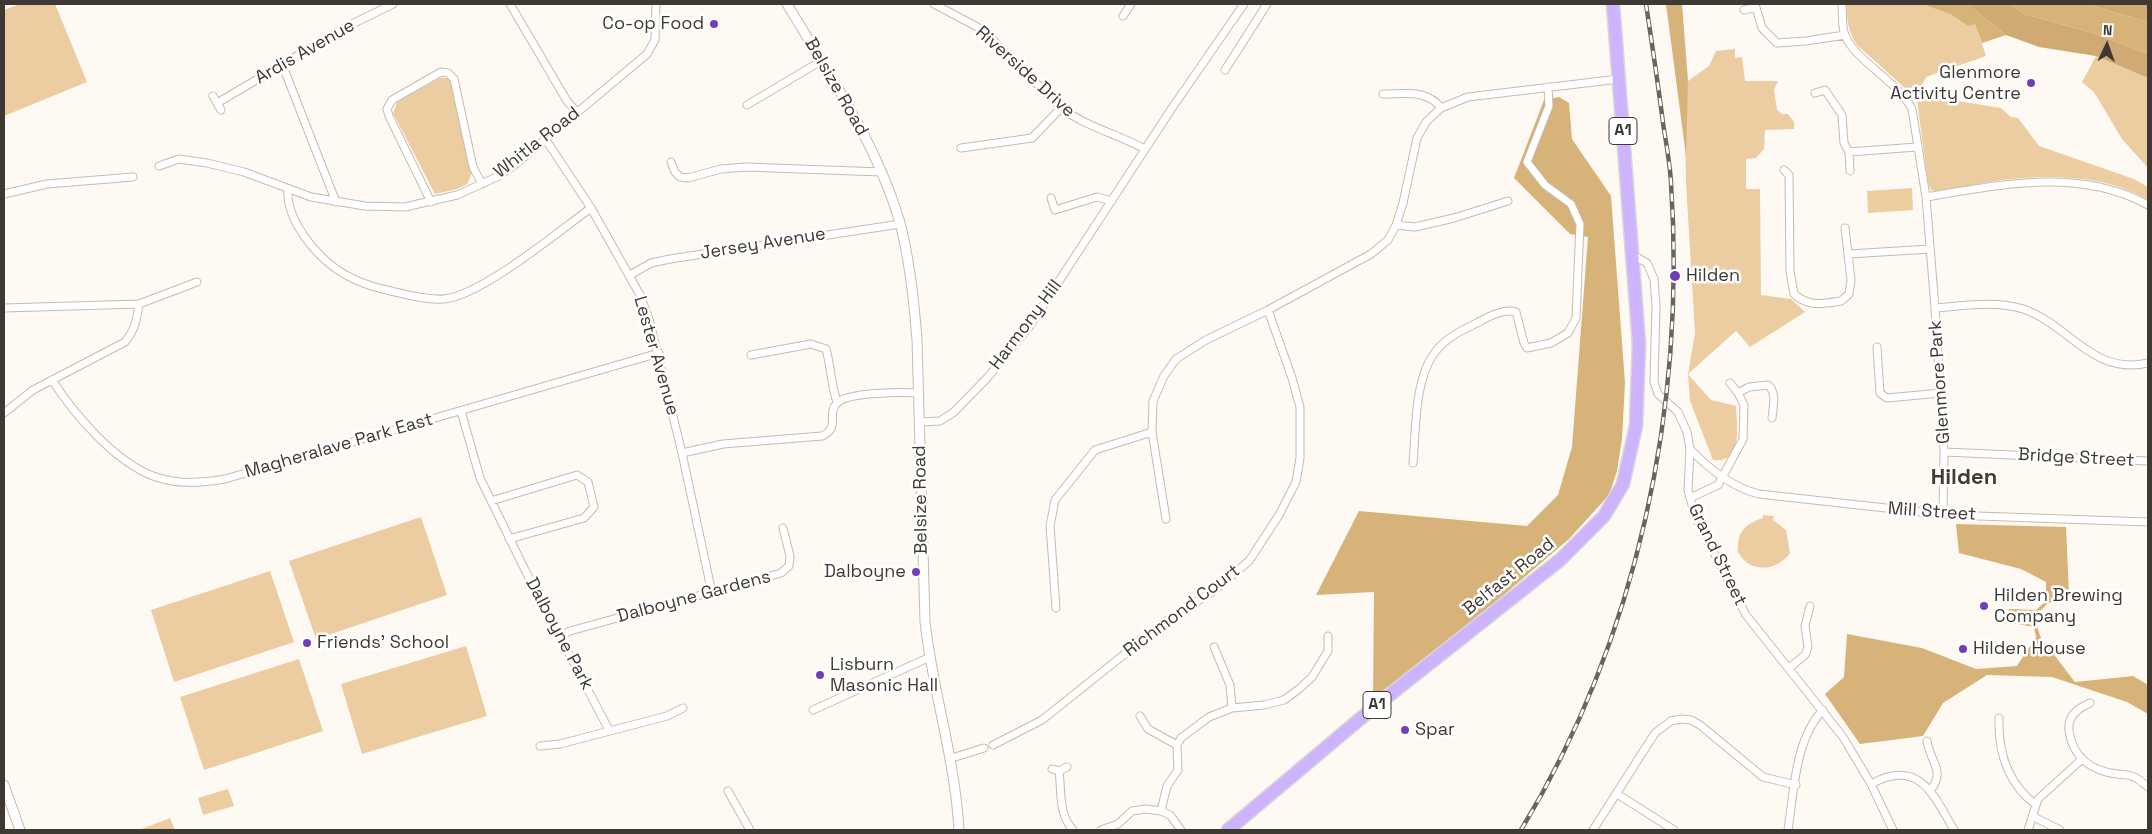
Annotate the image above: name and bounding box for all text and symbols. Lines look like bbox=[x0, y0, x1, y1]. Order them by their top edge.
place label: Co-op Food bbox=[602, 13, 704, 35]
street label: Ardis Avenue bbox=[251, 15, 359, 89]
marker: Co-op Food bbox=[708, 18, 720, 30]
north arrow bbox=[2082, 20, 2132, 70]
text: N bbox=[2103, 21, 2113, 39]
street label: Riverside Drive bbox=[971, 22, 1079, 122]
street label: Belsize Road bbox=[799, 34, 873, 140]
place label: Glenmore Activity Centre bbox=[1890, 62, 2021, 104]
marker: Glenmore Activity Centre bbox=[2025, 77, 2037, 89]
street label: Whitla Road bbox=[490, 103, 584, 183]
road number: A1 bbox=[1609, 118, 1637, 144]
street label: Jersey Avenue bbox=[699, 223, 827, 265]
place label: Hilden bbox=[1686, 265, 1740, 287]
marker: Hilden bbox=[1668, 269, 1682, 283]
street label: Harmony Hill bbox=[985, 276, 1067, 374]
street label: Lester Avenue bbox=[629, 294, 683, 418]
street label: Glenmore Park bbox=[1925, 320, 1955, 444]
street label: Magheralave Park East bbox=[242, 409, 436, 483]
street label: Bridge Street bbox=[2017, 444, 2135, 472]
street label: Belsize Road bbox=[909, 445, 933, 555]
district label: Hilden bbox=[1931, 465, 1997, 491]
street label: Mill Street bbox=[1887, 498, 1977, 526]
street label: Grand Street bbox=[1683, 500, 1751, 610]
street label: Belfast Road bbox=[1459, 534, 1559, 620]
street label: Richmond Court bbox=[1120, 560, 1244, 662]
place label: Dalboyne bbox=[824, 561, 906, 583]
street label: Dalboyne Gardens bbox=[615, 566, 773, 628]
marker: Dalboyne bbox=[910, 566, 922, 578]
street label: Dalboyne Park bbox=[520, 574, 598, 694]
place label: Hilden Brewing Company bbox=[1994, 585, 2123, 628]
marker: Hilden Brewing Company bbox=[1978, 600, 1990, 612]
place label: Friends' School bbox=[317, 632, 449, 654]
marker: Friends' School bbox=[301, 637, 313, 649]
place label: Hilden House bbox=[1973, 638, 2086, 660]
marker: Hilden House bbox=[1957, 643, 1969, 655]
place label: Lisburn Masonic Hall bbox=[830, 654, 938, 696]
marker: Lisburn Masonic Hall bbox=[814, 669, 826, 681]
road number: A1 bbox=[1363, 692, 1391, 718]
place label: Spar bbox=[1415, 719, 1455, 741]
marker: Spar bbox=[1399, 724, 1411, 736]

